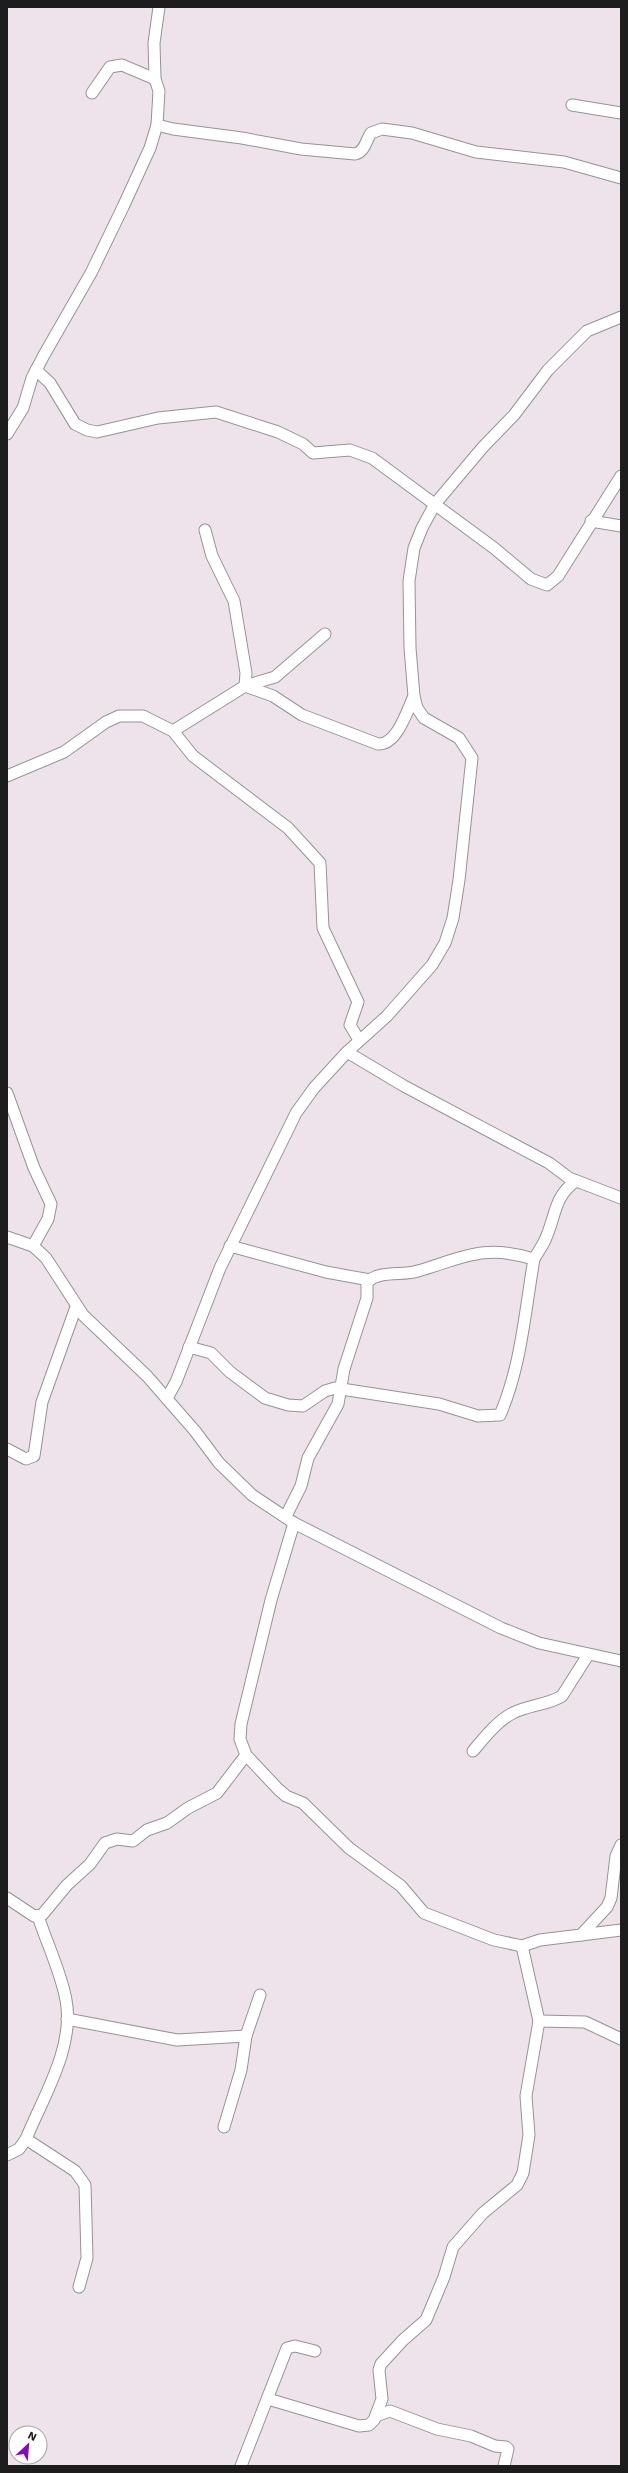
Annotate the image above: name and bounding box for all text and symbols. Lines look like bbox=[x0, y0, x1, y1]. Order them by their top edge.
north arrow bbox=[8, 2425, 48, 2465]
text: N bbox=[26, 2429, 39, 2444]

